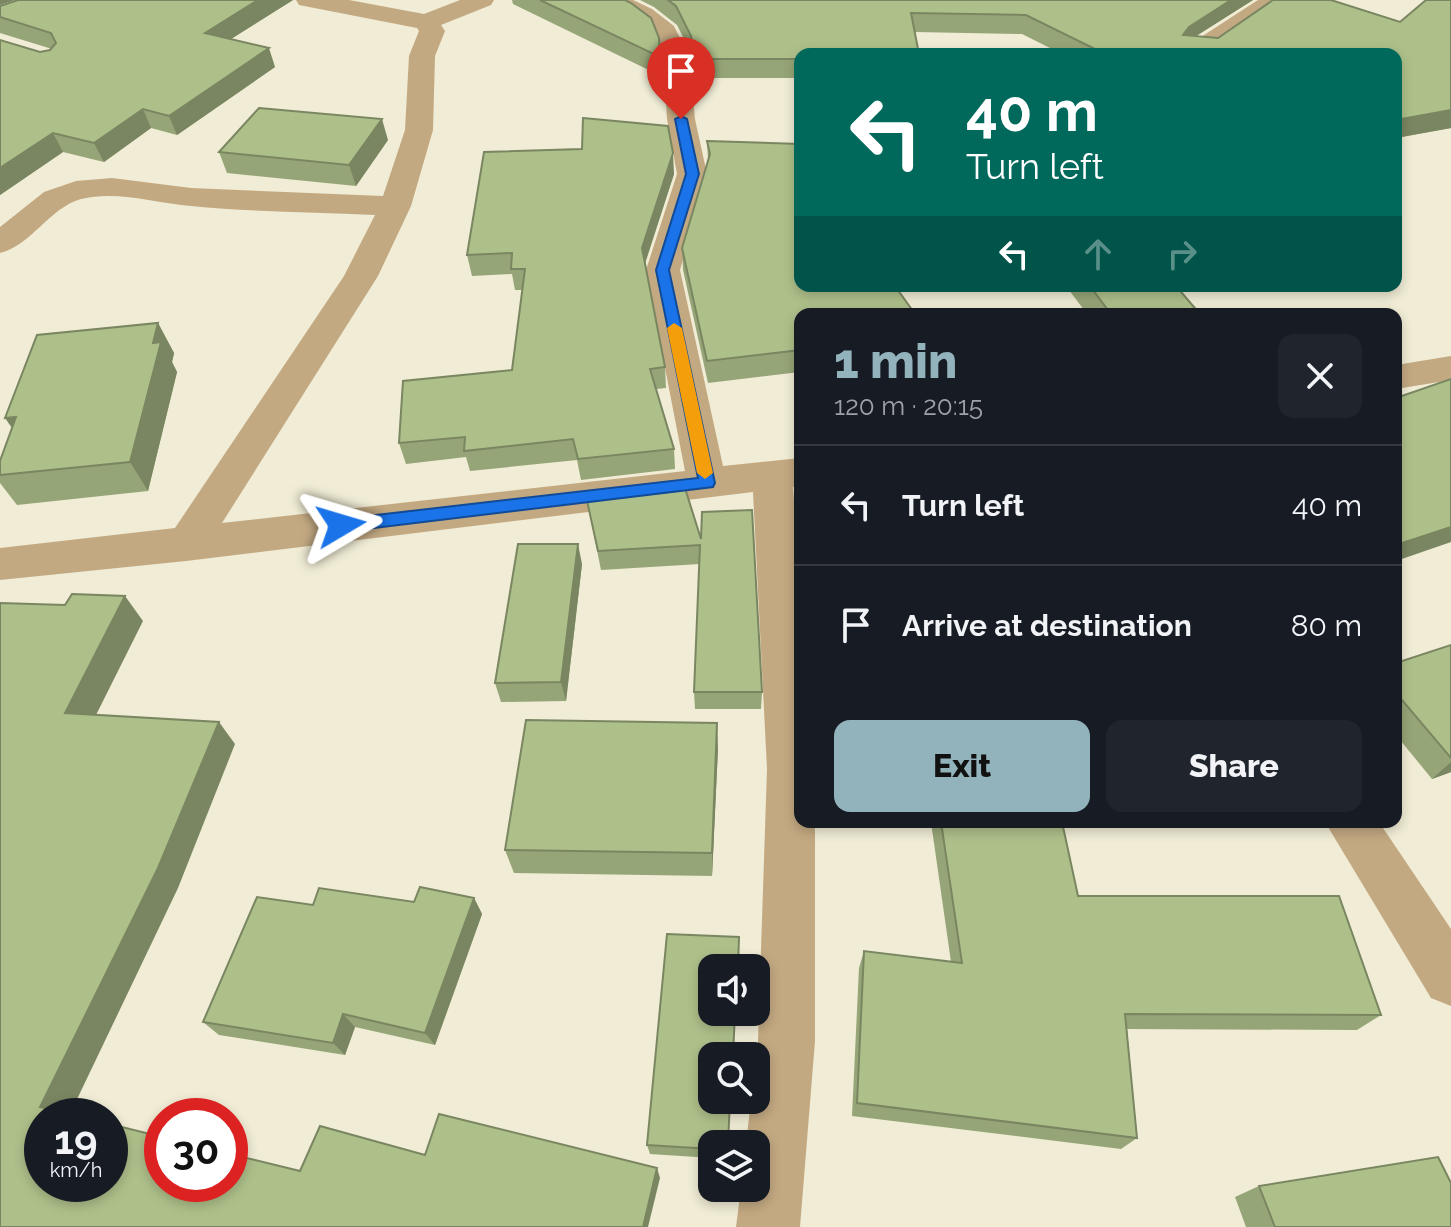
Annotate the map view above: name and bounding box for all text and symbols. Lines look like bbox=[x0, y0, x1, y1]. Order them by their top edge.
pin bbox=[647, 37, 715, 119]
icon: arrive bbox=[659, 49, 703, 93]
text: 40 m bbox=[966, 78, 1098, 144]
icon: left bbox=[834, 80, 938, 184]
text: Turn left bbox=[966, 145, 1104, 187]
icon: left bbox=[992, 232, 1036, 276]
icon: ahead bbox=[1076, 232, 1120, 276]
icon: right bbox=[1160, 232, 1204, 276]
text: 1 min bbox=[834, 333, 957, 389]
button: close bbox=[1278, 334, 1362, 418]
text: 120 m · 20:15 bbox=[834, 391, 983, 421]
position arrow bbox=[299, 483, 383, 567]
icon: left bbox=[834, 483, 878, 527]
text: Turn left bbox=[902, 488, 1024, 523]
text: 40 m bbox=[1292, 488, 1362, 523]
icon: arrive bbox=[834, 603, 878, 647]
text: Arrive at destination bbox=[902, 608, 1192, 643]
text: 80 m bbox=[1291, 608, 1362, 643]
button: Exit bbox=[834, 720, 1090, 812]
button: Share bbox=[1106, 720, 1362, 812]
map controls bbox=[698, 954, 770, 1202]
button: sound bbox=[698, 954, 770, 1026]
button: search bbox=[698, 1042, 770, 1114]
speed limit sign: 30 bbox=[144, 1098, 248, 1202]
text: 19 bbox=[54, 1116, 98, 1163]
button: layers bbox=[698, 1130, 770, 1202]
text: km/h bbox=[50, 1158, 102, 1182]

